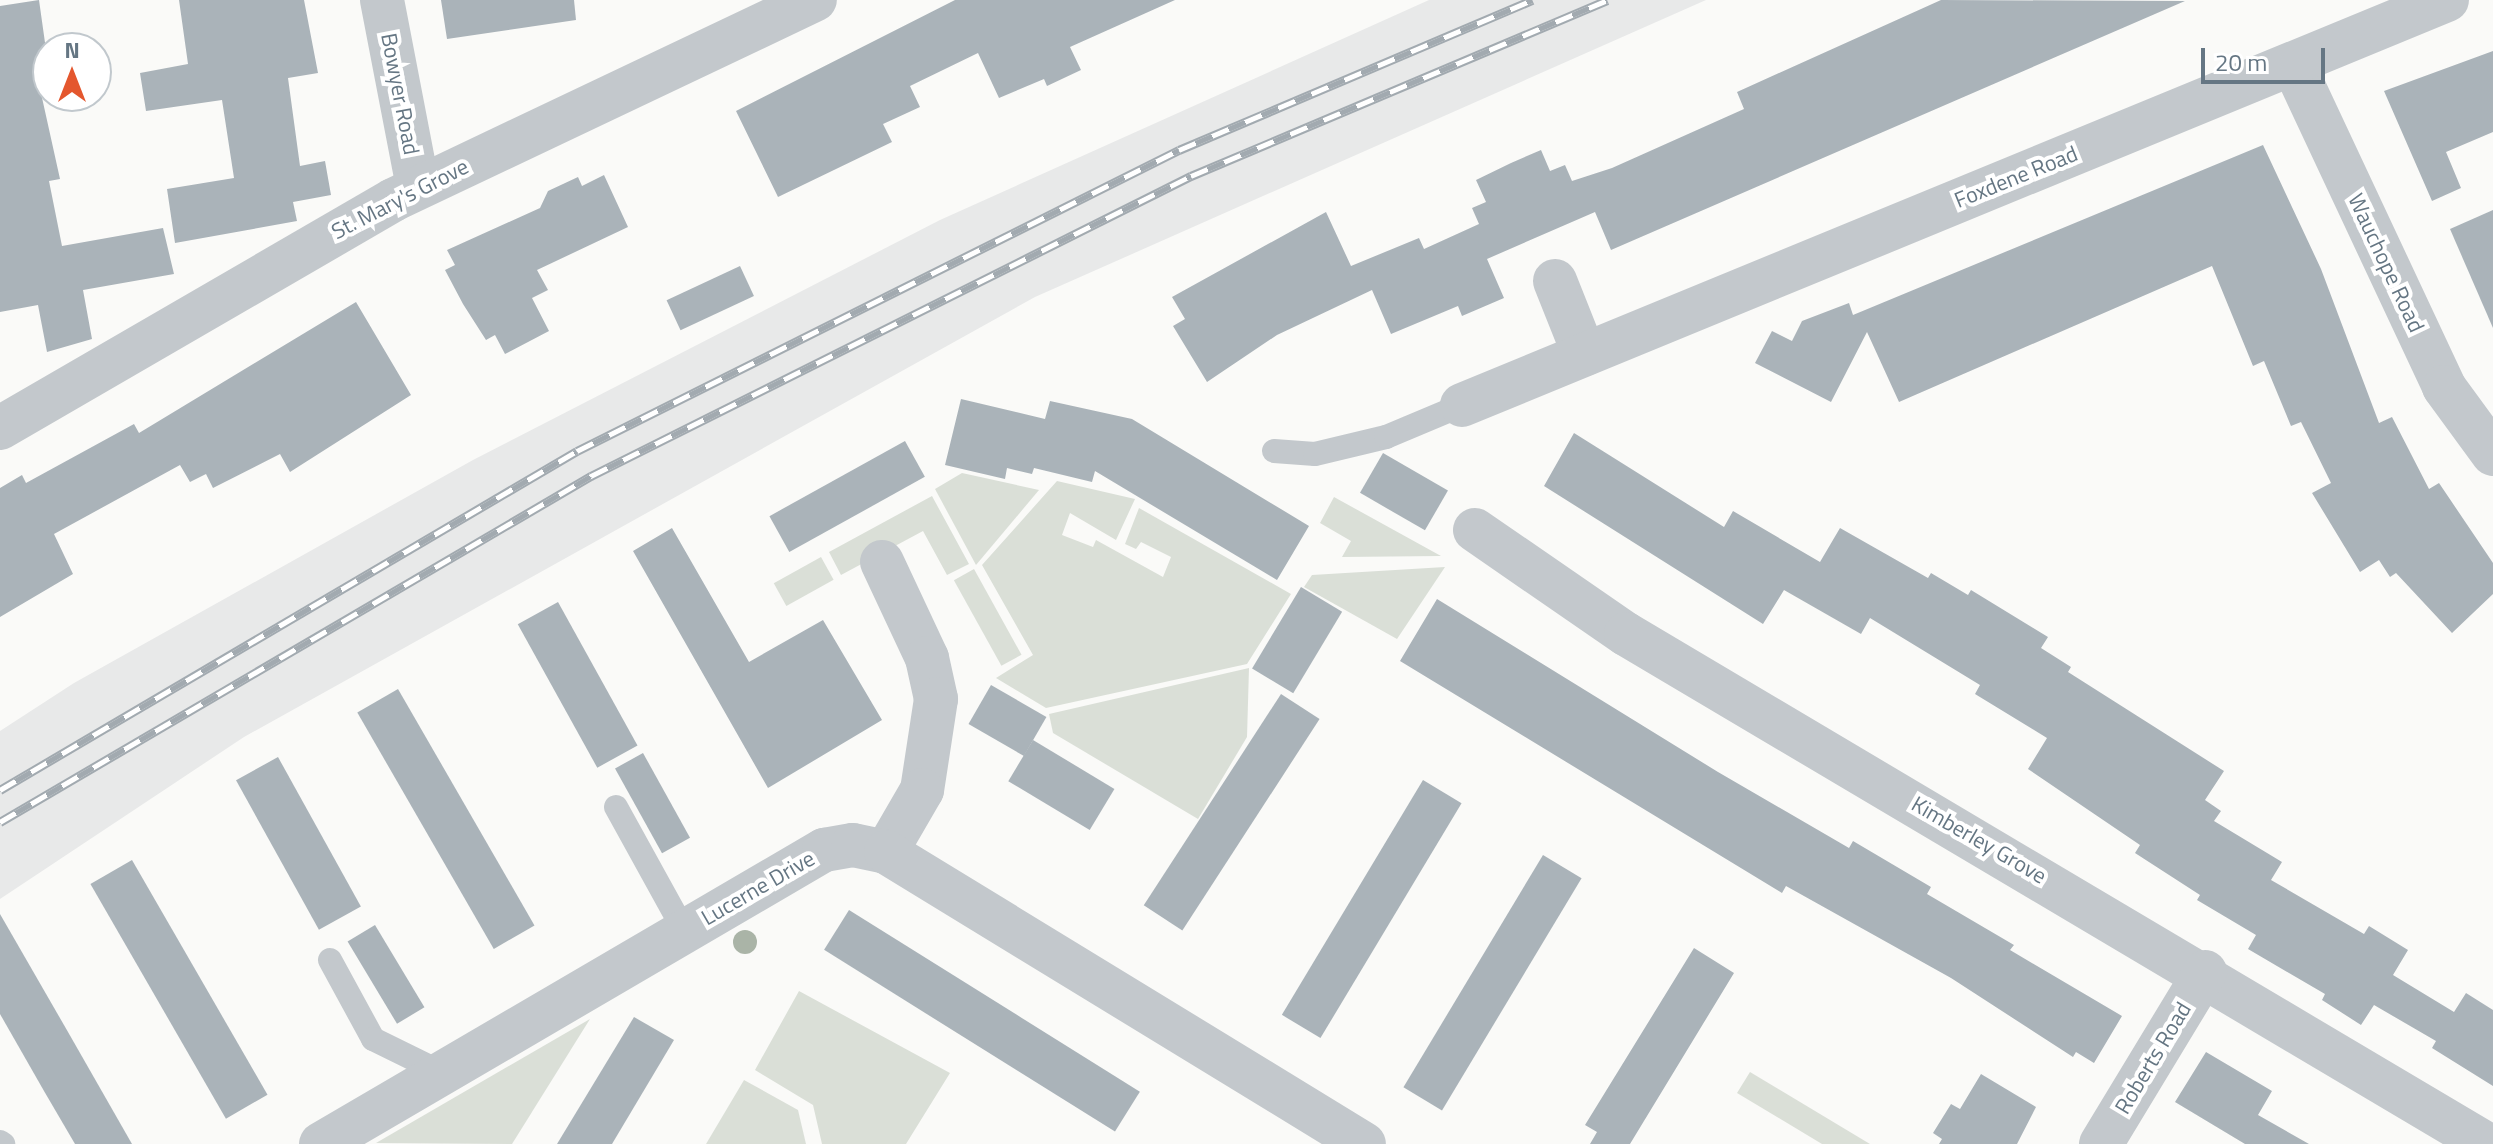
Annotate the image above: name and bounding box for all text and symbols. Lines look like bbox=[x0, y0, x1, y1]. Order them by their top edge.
street label: Bowyer Road bbox=[375, 31, 425, 157]
north arrow bbox=[32, 32, 112, 112]
scale bar bbox=[2205, 32, 2329, 82]
text: N bbox=[64, 33, 80, 67]
text: 20 m bbox=[2215, 44, 2267, 80]
street label: Foxdene Road bbox=[1951, 140, 2081, 214]
street label: St. Mary's Grove bbox=[327, 153, 473, 245]
street label: Wauchope Road bbox=[2342, 189, 2430, 337]
street label: Kimberley Grove bbox=[1907, 791, 2051, 889]
street label: Lucerne Drive bbox=[697, 845, 819, 931]
street label: Roberts Road bbox=[2109, 997, 2197, 1119]

